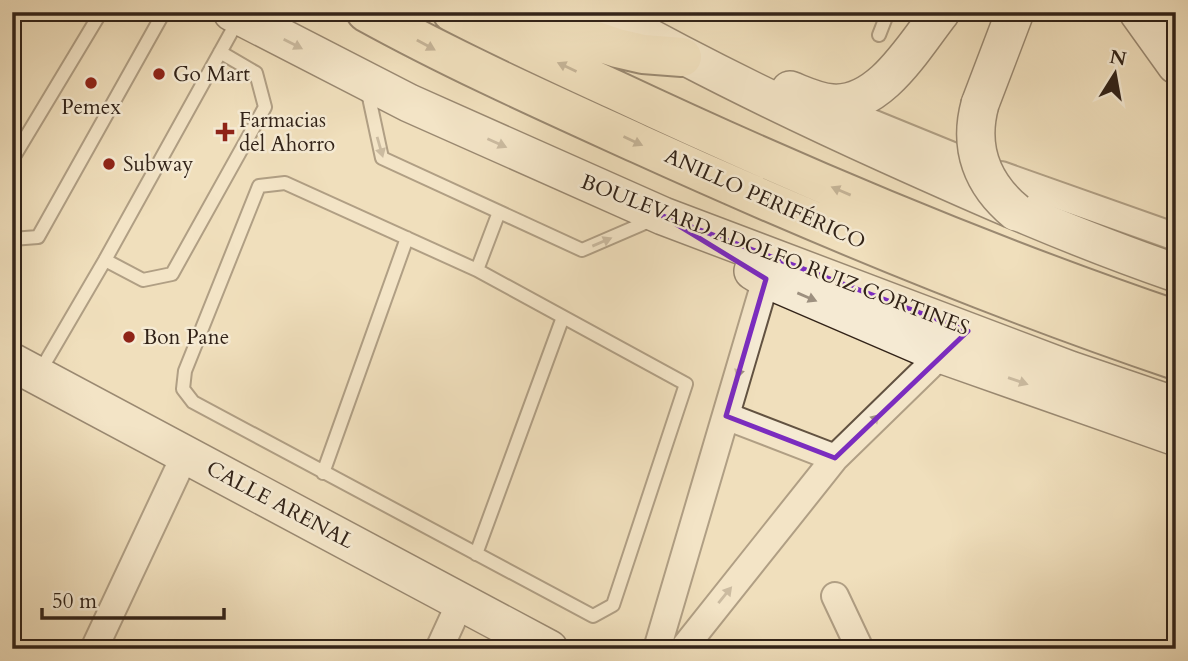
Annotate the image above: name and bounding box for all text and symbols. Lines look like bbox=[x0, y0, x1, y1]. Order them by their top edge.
one-way arrow bbox=[283, 38, 303, 49]
north arrow bbox=[1080, 38, 1150, 108]
one-way arrow bbox=[416, 39, 436, 51]
text: N bbox=[1107, 44, 1129, 73]
place label: Go Mart bbox=[173, 60, 250, 89]
one-way arrow bbox=[557, 62, 577, 73]
marker: Go Mart bbox=[151, 66, 167, 82]
marker: Pemex bbox=[83, 75, 99, 91]
place label: Pemex bbox=[61, 93, 121, 122]
place label: Farmacias del Ahorro bbox=[239, 106, 335, 159]
marker: Farmacias del Ahorro bbox=[217, 124, 233, 140]
one-way arrow bbox=[622, 136, 643, 147]
one-way arrow bbox=[376, 137, 386, 158]
one-way arrow bbox=[487, 137, 508, 148]
street label: ANILLO PERIFÉRICO bbox=[660, 142, 870, 256]
place label: Subway bbox=[123, 150, 193, 179]
marker: Subway bbox=[101, 156, 117, 172]
street label: BOULEVARD ADOLFO RUIZ CORTINES bbox=[577, 167, 973, 343]
one-way arrow bbox=[830, 186, 851, 197]
one-way arrow bbox=[591, 236, 612, 247]
one-way arrow bbox=[797, 291, 817, 303]
place label: Bon Pane bbox=[143, 323, 229, 352]
marker: Bon Pane bbox=[121, 329, 137, 345]
one-way arrow bbox=[735, 358, 745, 379]
one-way arrow bbox=[1008, 376, 1029, 387]
one-way arrow bbox=[863, 413, 880, 430]
street label: CALLE ARENAL bbox=[201, 454, 359, 556]
scale bar bbox=[42, 577, 224, 621]
text: 50 m bbox=[52, 587, 97, 616]
one-way arrow bbox=[718, 587, 733, 605]

